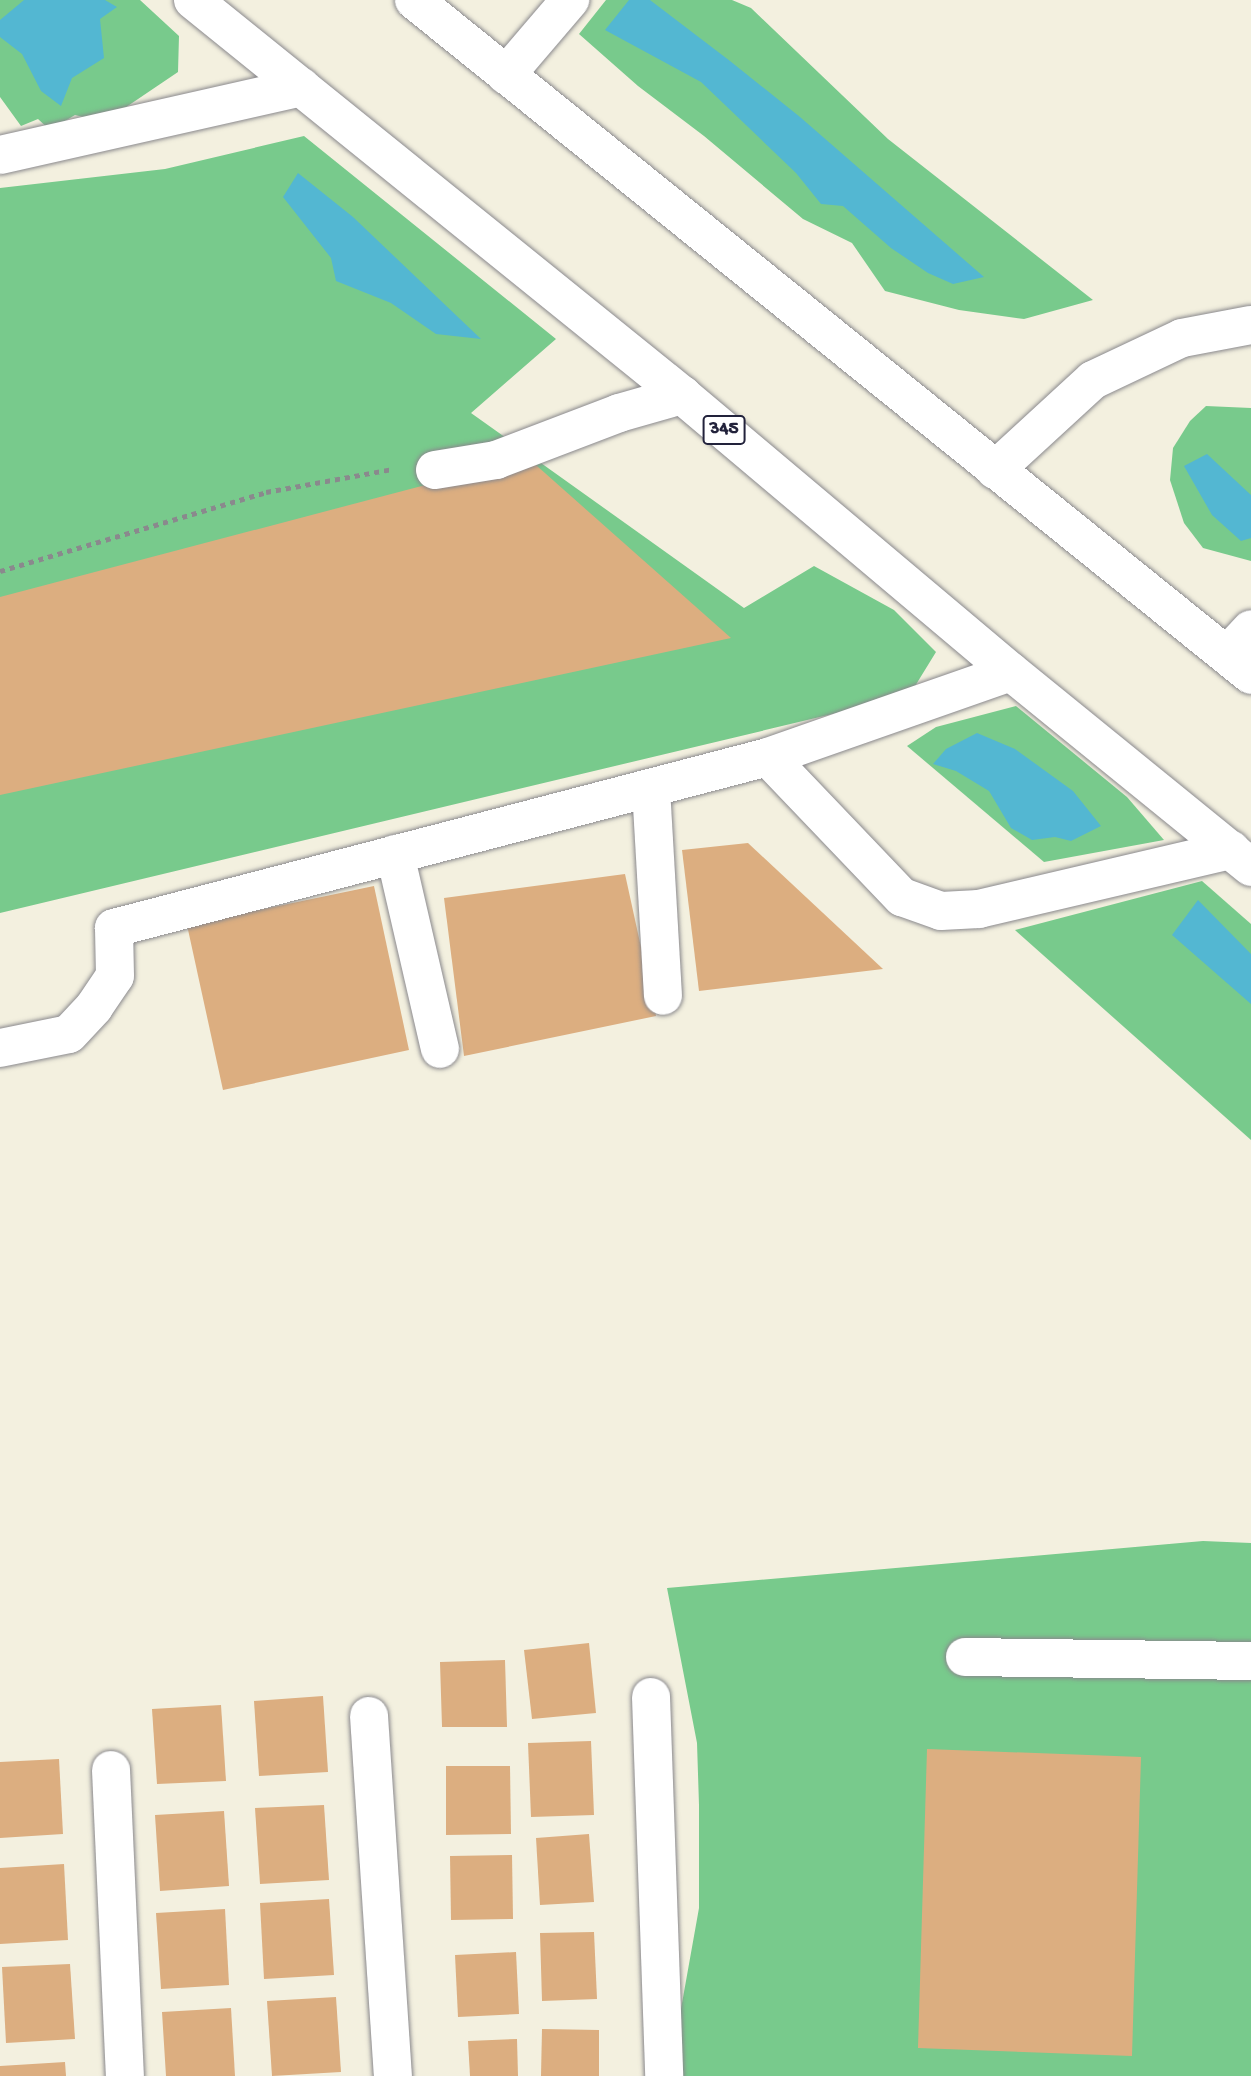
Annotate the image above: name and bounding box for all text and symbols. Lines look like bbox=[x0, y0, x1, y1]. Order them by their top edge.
road number: 345 bbox=[701, 414, 747, 446]

